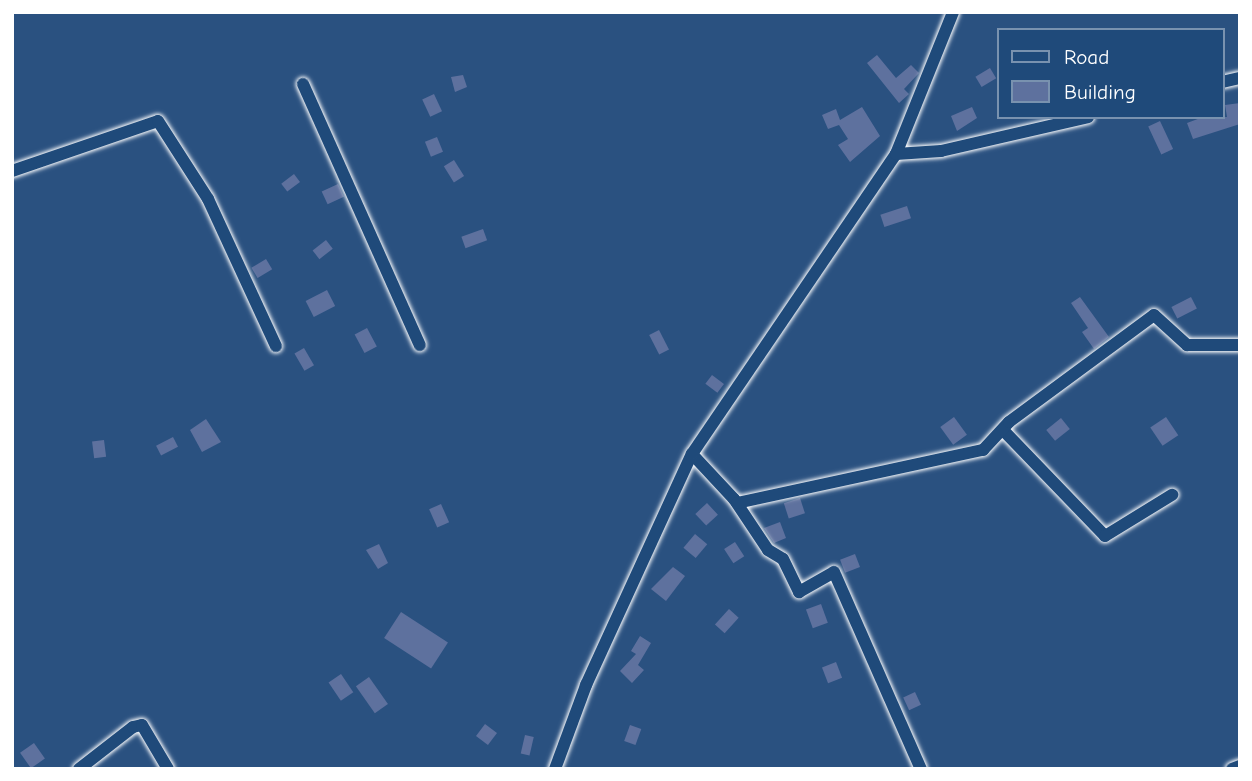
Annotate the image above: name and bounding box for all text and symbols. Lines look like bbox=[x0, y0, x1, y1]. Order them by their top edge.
legend bbox=[996, 28, 1224, 119]
text: Road bbox=[1064, 45, 1109, 69]
text: Building bbox=[1064, 80, 1136, 104]

